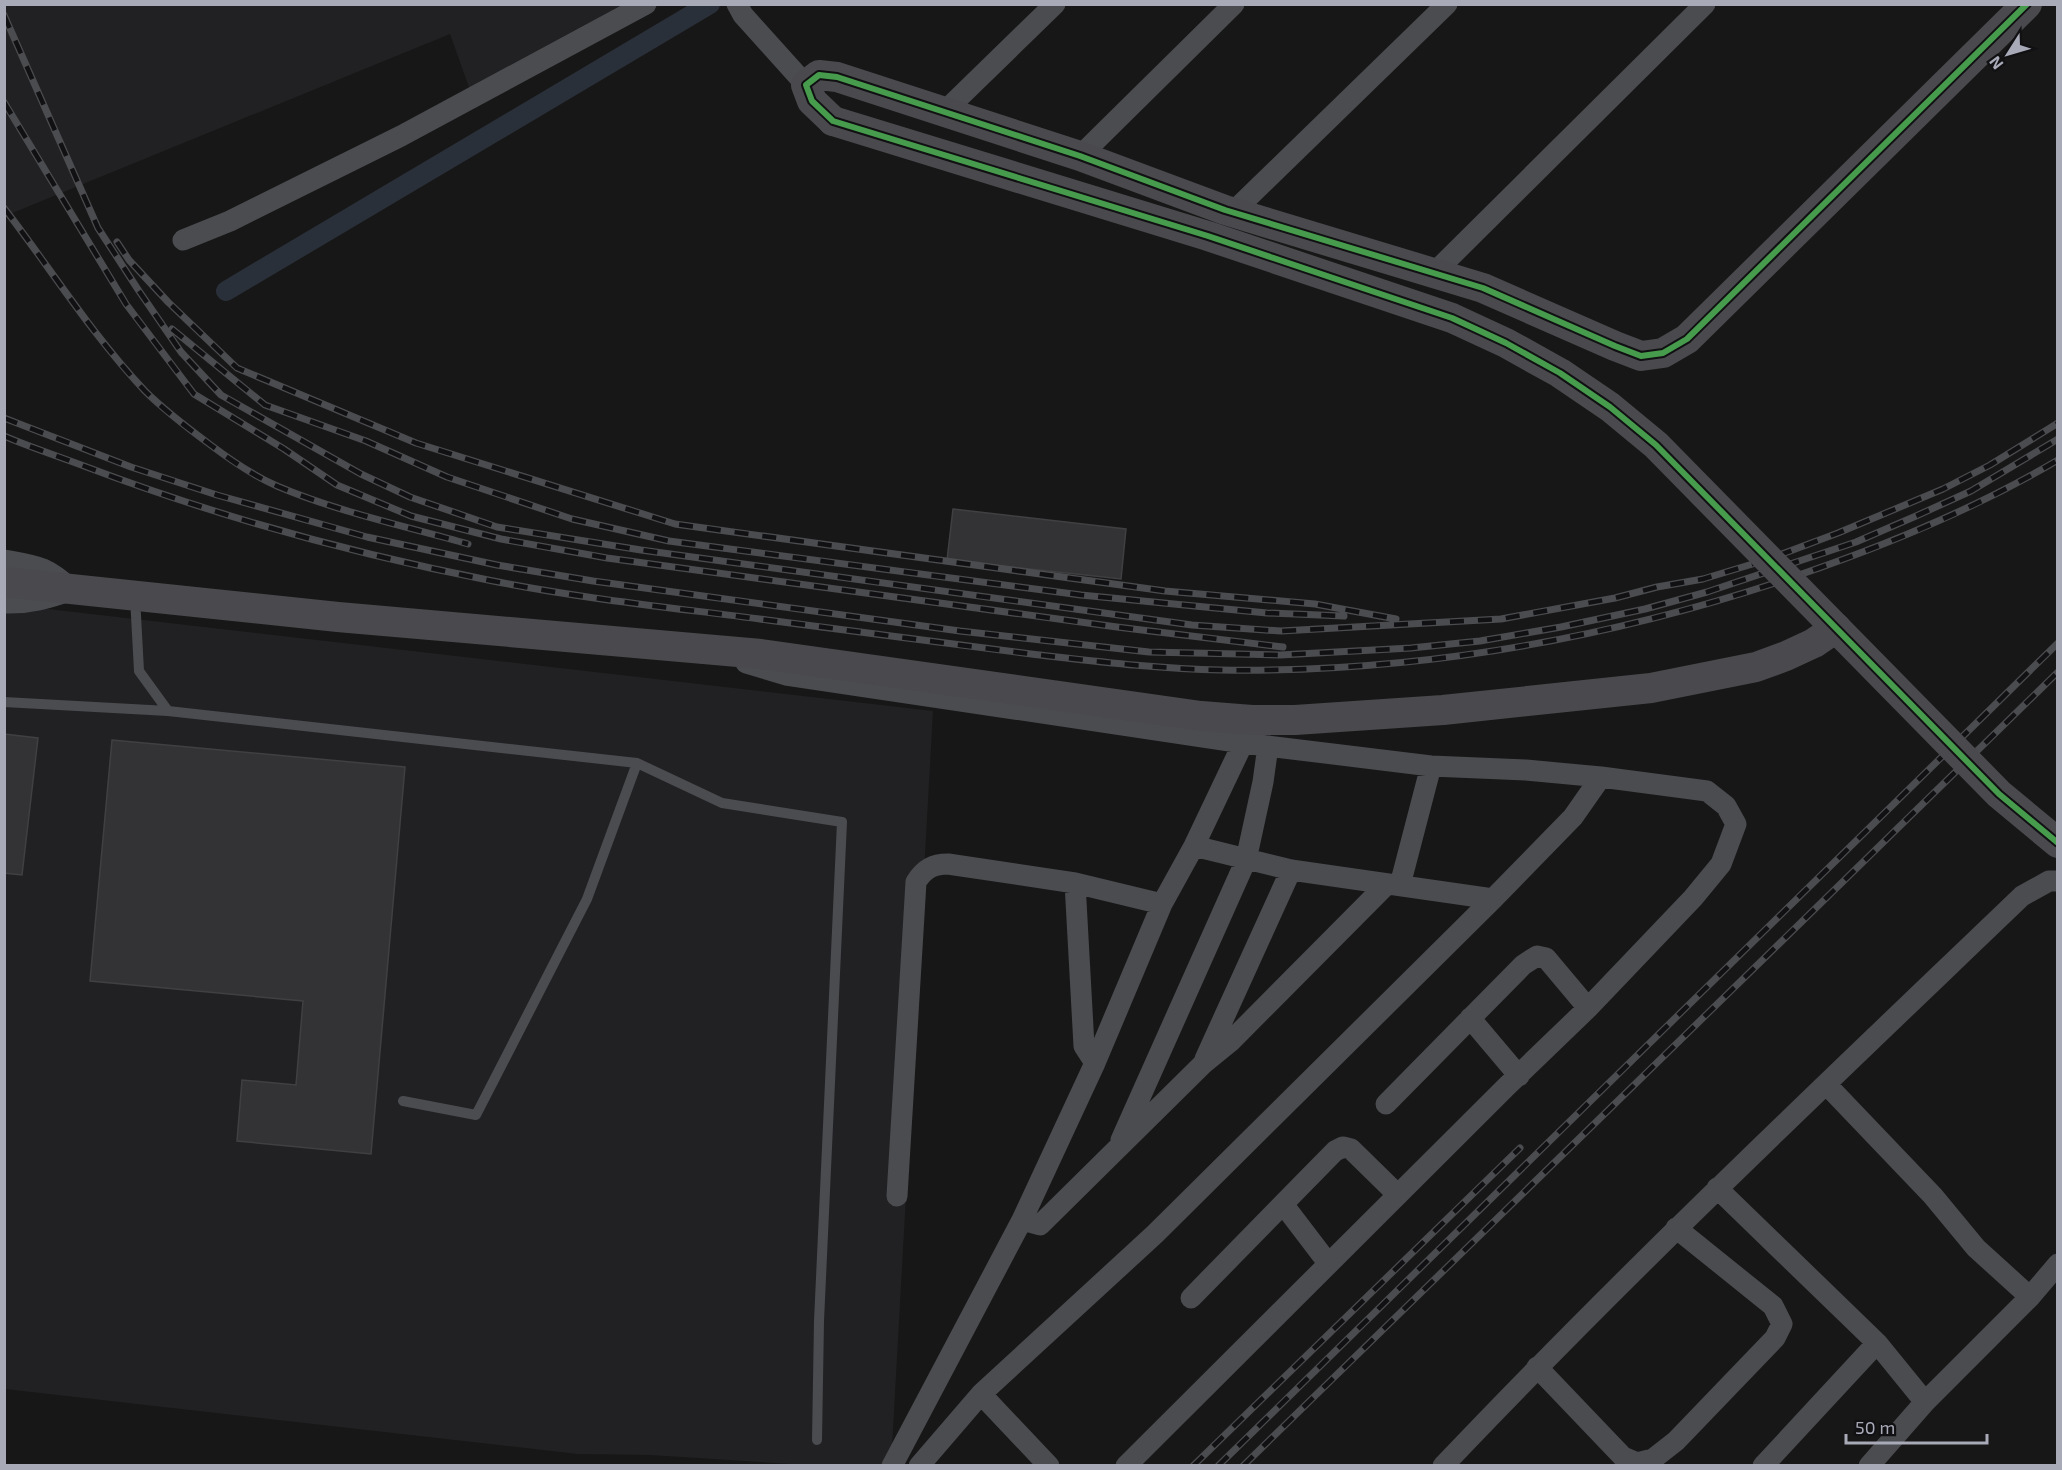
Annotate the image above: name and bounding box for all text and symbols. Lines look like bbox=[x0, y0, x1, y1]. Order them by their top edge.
north arrow bbox=[1978, 24, 2038, 84]
text: N bbox=[1985, 53, 2007, 74]
scale bar bbox=[1846, 1407, 1987, 1445]
text: 50 m bbox=[1855, 1416, 1895, 1438]

